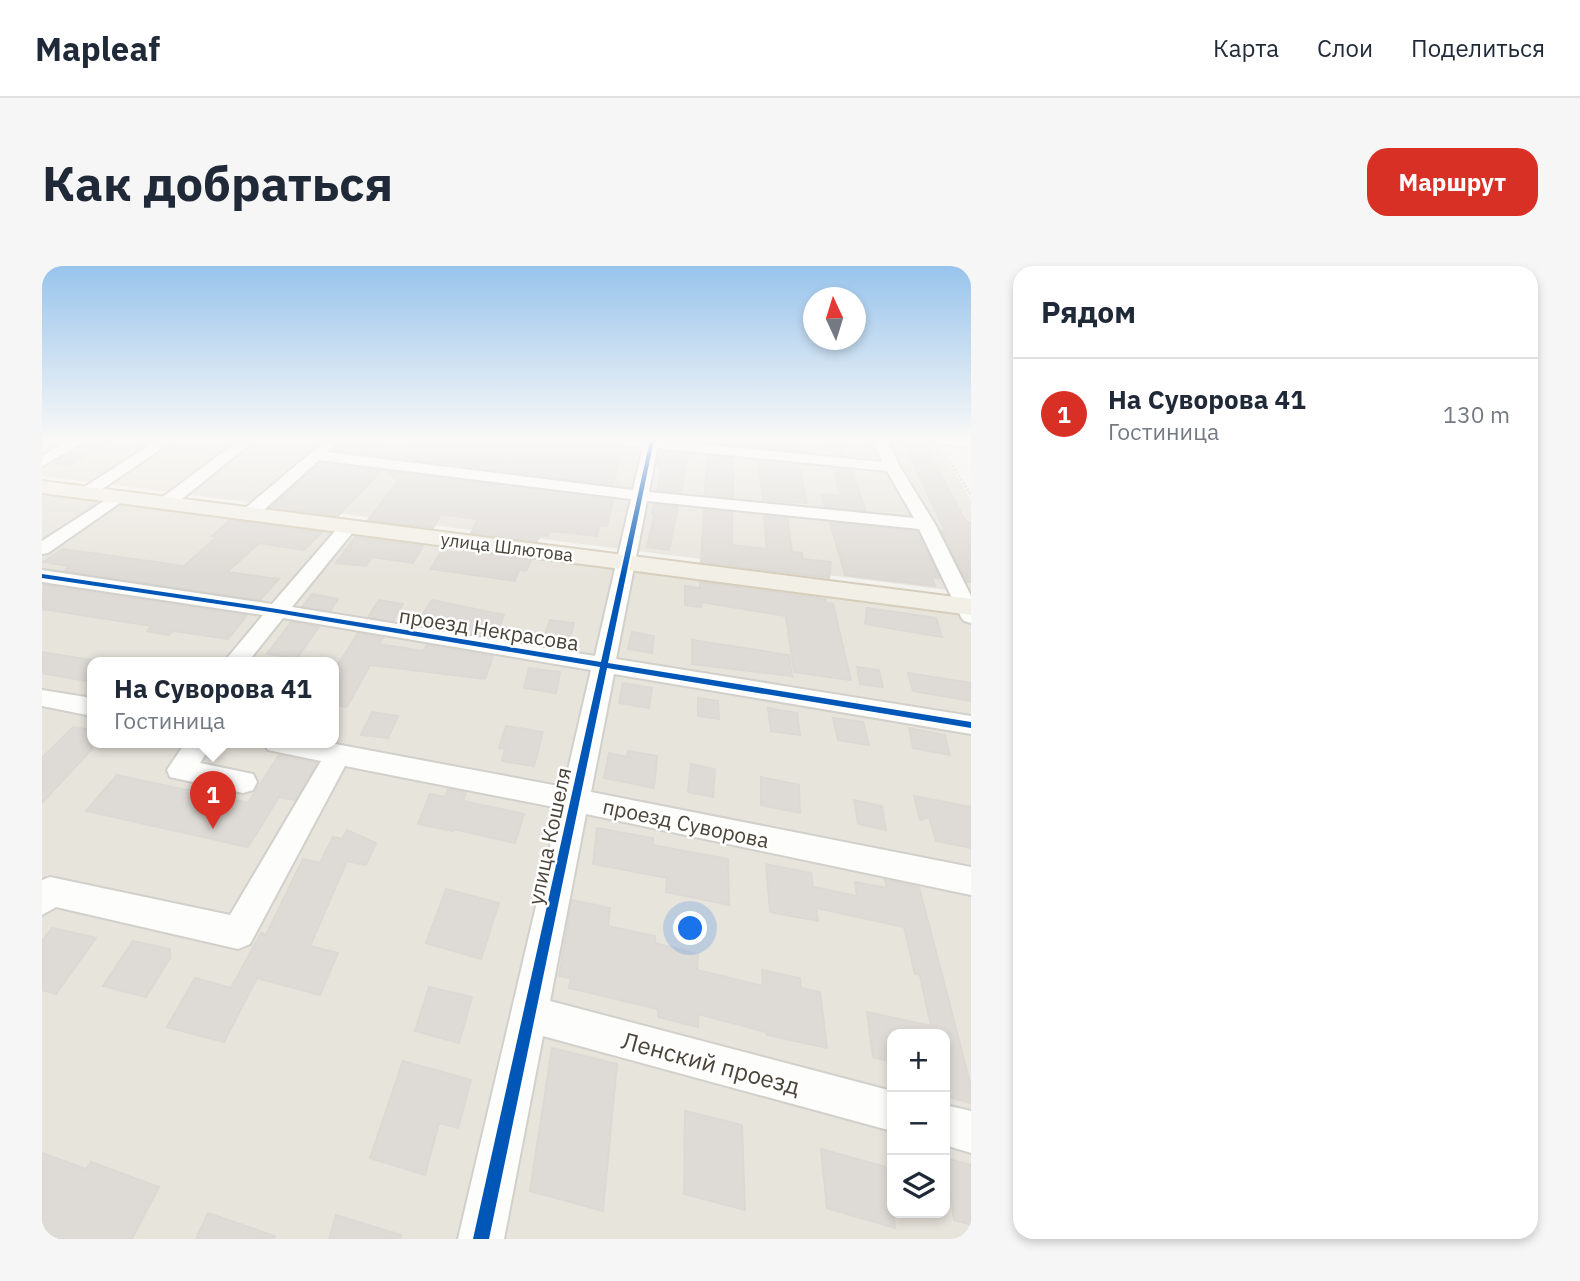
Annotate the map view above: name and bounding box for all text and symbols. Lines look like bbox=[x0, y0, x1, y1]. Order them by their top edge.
text: Mapleaf bbox=[35, 27, 160, 70]
text: Карта bbox=[1213, 32, 1279, 64]
text: Слои bbox=[1317, 32, 1373, 64]
text: Поделиться bbox=[1411, 32, 1545, 64]
button: Маршрут bbox=[1367, 148, 1538, 216]
text: Как добраться bbox=[42, 151, 393, 214]
north arrow bbox=[803, 287, 866, 350]
text: Рядом bbox=[1041, 292, 1136, 331]
text: На Суворова 41 bbox=[1108, 382, 1306, 416]
text: 1 bbox=[1057, 399, 1071, 429]
text: 130 m bbox=[1443, 399, 1510, 429]
text: Гостиница bbox=[1108, 416, 1219, 446]
street label: улица Шлютова bbox=[439, 527, 575, 567]
street label: проезд Некрасова bbox=[397, 601, 581, 657]
popup bbox=[87, 657, 339, 748]
text: На Суворова 41 bbox=[114, 671, 312, 705]
text: Гостиница bbox=[114, 705, 225, 735]
street label: улица Кошеля bbox=[521, 765, 577, 907]
pin: 1 bbox=[190, 771, 236, 829]
street label: проезд Суворова bbox=[600, 792, 772, 854]
your location bbox=[673, 911, 707, 945]
street label: Ленский проезд bbox=[618, 1024, 804, 1102]
map controls bbox=[887, 1029, 950, 1218]
button: + bbox=[887, 1029, 950, 1092]
button: − bbox=[887, 1092, 950, 1155]
button: layers bbox=[887, 1155, 950, 1218]

